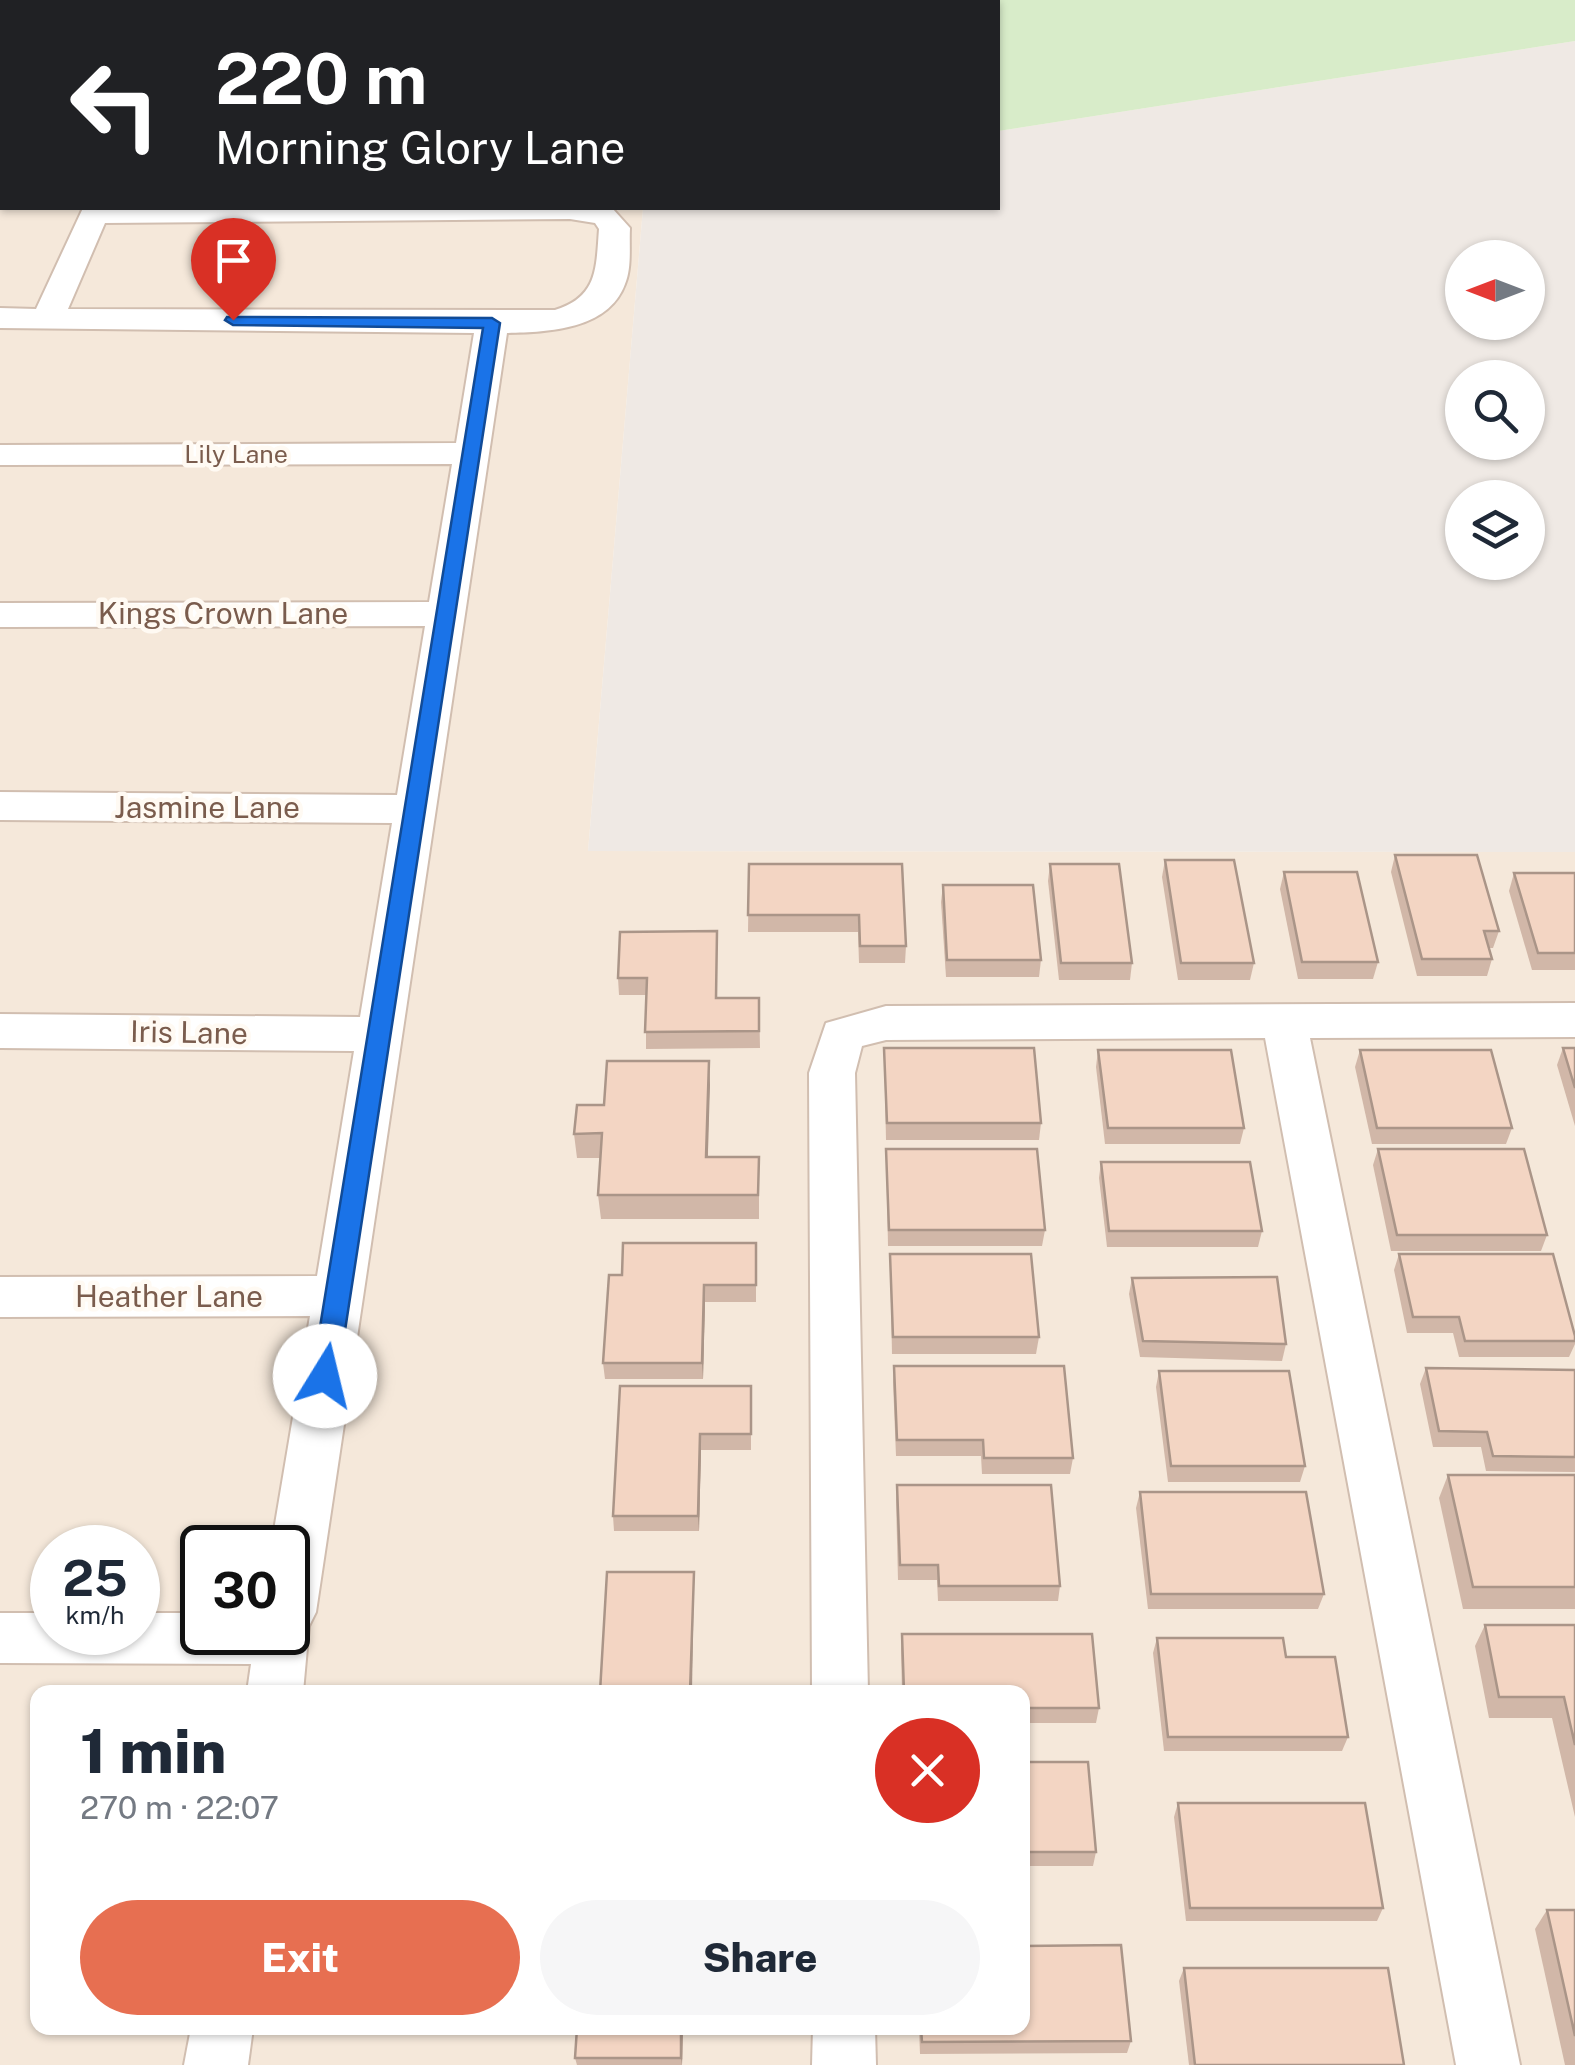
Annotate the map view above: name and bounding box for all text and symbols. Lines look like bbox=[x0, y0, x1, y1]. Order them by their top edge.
text: 220 m bbox=[215, 37, 428, 120]
icon: left bbox=[50, 40, 180, 170]
text: Morning Glory Lane bbox=[215, 121, 625, 174]
pin bbox=[191, 218, 276, 321]
icon: arrive bbox=[206, 233, 261, 288]
north arrow bbox=[1445, 240, 1545, 340]
map controls bbox=[1445, 240, 1545, 580]
button: search bbox=[1445, 360, 1545, 460]
street label: Lily Lane bbox=[184, 439, 288, 469]
button: layers bbox=[1445, 480, 1545, 580]
street label: Kings Crown Lane bbox=[98, 595, 348, 631]
street label: Jasmine Lane bbox=[114, 789, 300, 825]
street label: Iris Lane bbox=[130, 1013, 248, 1051]
street label: Heather Lane bbox=[75, 1278, 263, 1314]
position arrow bbox=[273, 1324, 377, 1428]
speed limit sign: 30 bbox=[180, 1525, 310, 1655]
text: 25 bbox=[62, 1548, 128, 1607]
text: km/h bbox=[66, 1600, 124, 1630]
text: 1 min bbox=[80, 1716, 227, 1787]
button: close bbox=[875, 1718, 980, 1823]
text: 270 m · 22:07 bbox=[80, 1789, 279, 1826]
button: Exit bbox=[80, 1900, 520, 2015]
button: Share bbox=[540, 1900, 980, 2015]

